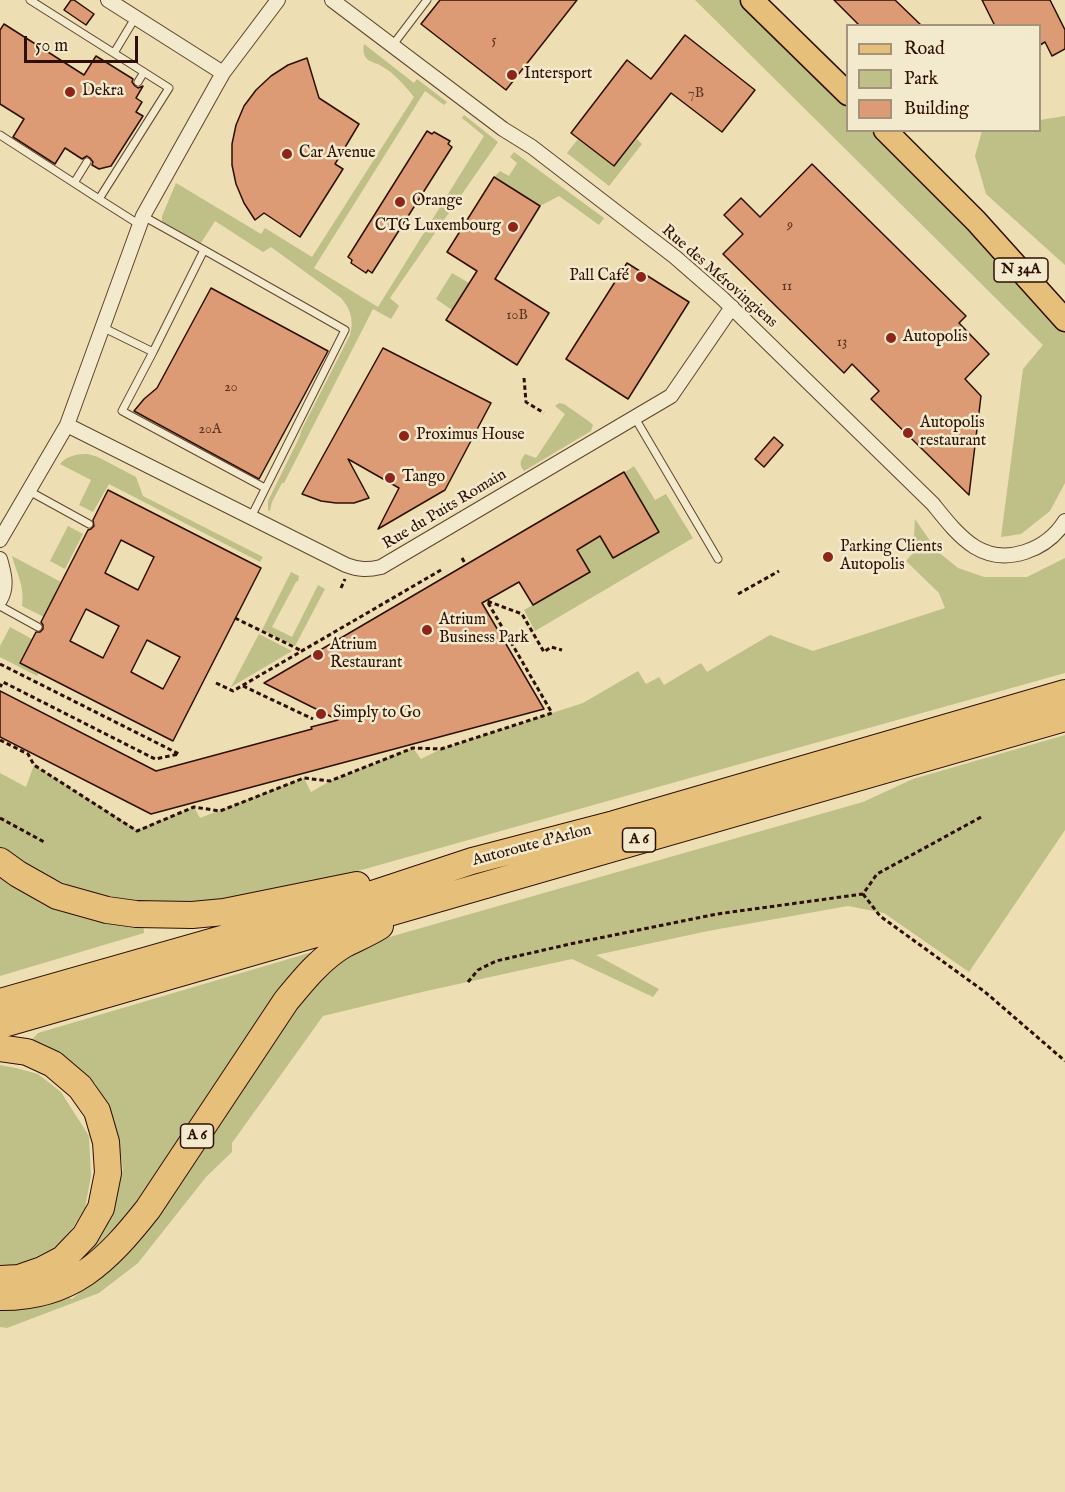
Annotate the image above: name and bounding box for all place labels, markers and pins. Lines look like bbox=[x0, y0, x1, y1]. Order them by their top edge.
place label: Intersport bbox=[524, 65, 592, 85]
marker: Intersport bbox=[505, 68, 519, 82]
place label: Dekra bbox=[82, 82, 124, 102]
marker: Dekra bbox=[63, 85, 77, 99]
place label: Car Avenue bbox=[299, 144, 376, 164]
marker: Car Avenue bbox=[280, 147, 294, 161]
place label: Orange bbox=[412, 192, 463, 212]
marker: Orange bbox=[393, 195, 407, 209]
place label: CTG Luxembourg bbox=[375, 217, 501, 237]
marker: CTG Luxembourg bbox=[506, 220, 520, 234]
place label: Pall Café bbox=[569, 267, 629, 287]
marker: Pall Café bbox=[634, 270, 648, 284]
place label: Autopolis bbox=[903, 328, 968, 348]
marker: Autopolis bbox=[884, 331, 898, 345]
place label: Autopolis restaurant bbox=[920, 414, 986, 452]
place label: Proximus House bbox=[416, 426, 525, 446]
marker: Autopolis restaurant bbox=[901, 426, 915, 440]
marker: Proximus House bbox=[397, 429, 411, 443]
place label: Tango bbox=[402, 468, 445, 488]
marker: Tango bbox=[383, 471, 397, 485]
place label: Parking Clients Autopolis bbox=[840, 538, 942, 576]
marker: Parking Clients Autopolis bbox=[821, 550, 835, 564]
place label: Atrium Business Park bbox=[439, 611, 529, 649]
marker: Atrium Business Park bbox=[420, 623, 434, 637]
place label: Atrium Restaurant bbox=[330, 636, 403, 674]
marker: Atrium Restaurant bbox=[311, 648, 325, 662]
place label: Simply to Go bbox=[333, 704, 421, 724]
marker: Simply to Go bbox=[314, 707, 328, 721]

